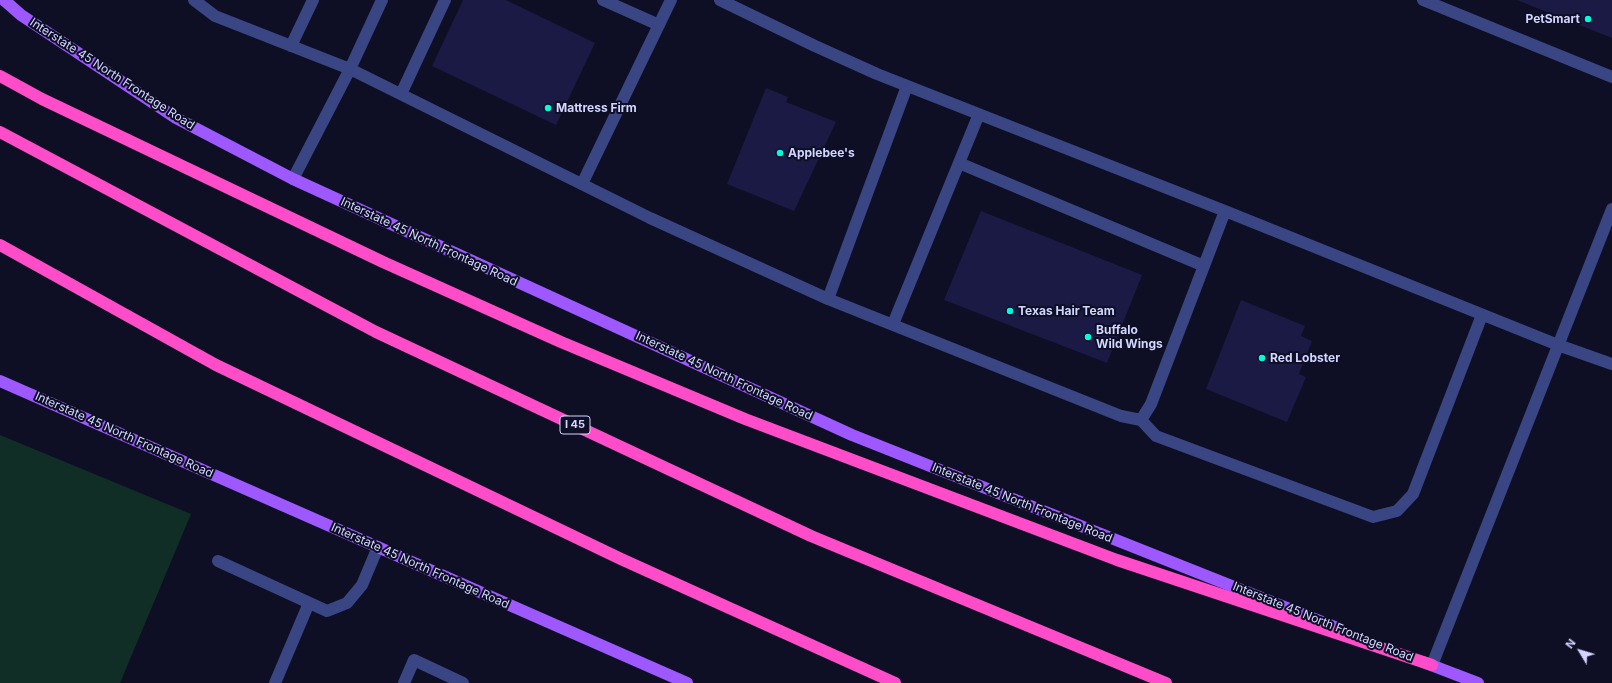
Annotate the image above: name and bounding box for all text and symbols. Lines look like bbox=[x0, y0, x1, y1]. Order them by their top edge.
place label: PetSmart bbox=[1525, 12, 1580, 26]
marker: PetSmart bbox=[1583, 14, 1593, 24]
street label: Interstate 45 North Frontage Road bbox=[27, 15, 197, 133]
place label: Mattress Firm bbox=[556, 101, 637, 115]
marker: Mattress Firm bbox=[543, 103, 553, 113]
place label: Applebee's bbox=[788, 146, 855, 160]
marker: Applebee's bbox=[775, 148, 785, 158]
street label: Interstate 45 North Frontage Road bbox=[338, 195, 520, 289]
place label: Texas Hair Team bbox=[1018, 304, 1115, 318]
marker: Texas Hair Team bbox=[1005, 306, 1015, 316]
place label: Buffalo Wild Wings bbox=[1096, 323, 1163, 351]
street label: Interstate 45 North Frontage Road bbox=[633, 329, 815, 423]
marker: Buffalo Wild Wings bbox=[1083, 332, 1093, 342]
place label: Red Lobster bbox=[1270, 351, 1340, 365]
marker: Red Lobster bbox=[1257, 353, 1267, 363]
street label: Interstate 45 North Frontage Road bbox=[33, 389, 215, 481]
road number: I 45 bbox=[560, 416, 590, 434]
street label: Interstate 45 North Frontage Road bbox=[930, 460, 1114, 546]
street label: Interstate 45 North Frontage Road bbox=[329, 520, 511, 612]
street label: Interstate 45 North Frontage Road bbox=[1231, 579, 1415, 665]
north arrow bbox=[1560, 631, 1600, 671]
text: N bbox=[1562, 636, 1579, 651]

